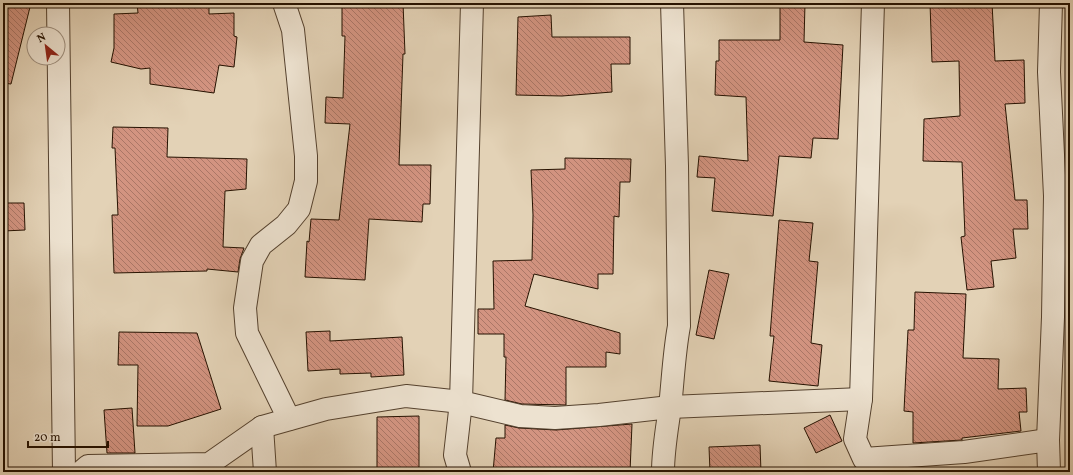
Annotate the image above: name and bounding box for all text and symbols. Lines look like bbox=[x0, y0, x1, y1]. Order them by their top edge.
north arrow bbox=[26, 26, 66, 66]
text: N bbox=[35, 30, 49, 47]
scale bar bbox=[28, 423, 108, 449]
text: 20 m bbox=[34, 430, 61, 446]

